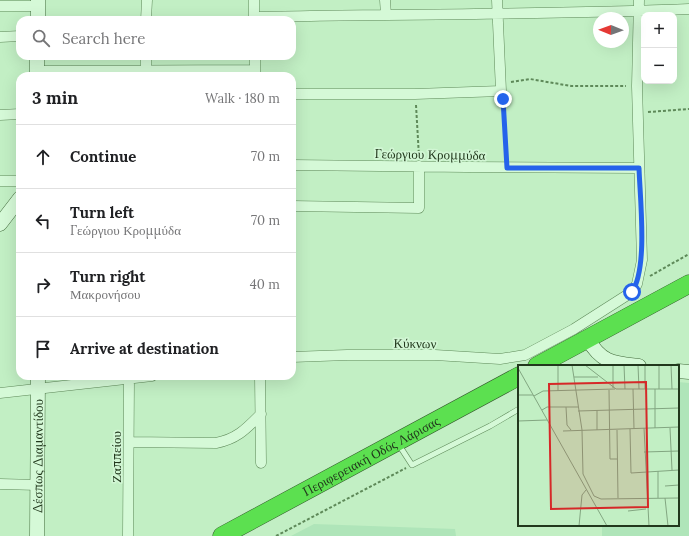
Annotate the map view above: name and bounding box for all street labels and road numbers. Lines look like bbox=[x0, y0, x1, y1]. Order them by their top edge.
street label: Γεώργιου Κρομμύδα bbox=[374, 145, 486, 164]
street label: Κύκνων bbox=[393, 335, 437, 352]
street label: Δέσπως Διαμαντίδου bbox=[29, 399, 47, 513]
street label: Περιφερειακή Οδός Λάρισας bbox=[300, 412, 443, 500]
street label: Ζαππείου bbox=[108, 431, 125, 483]

